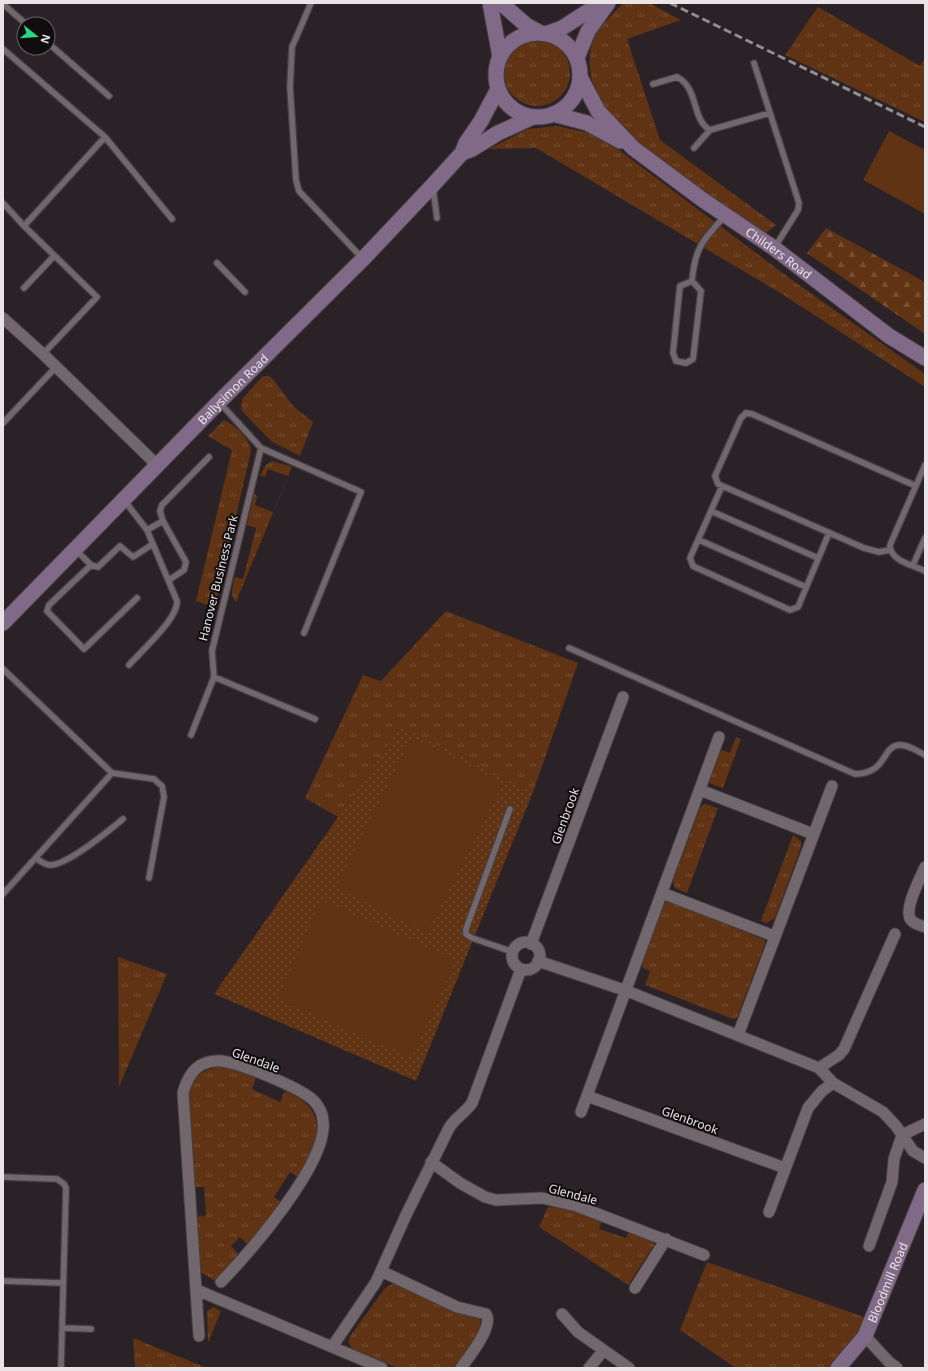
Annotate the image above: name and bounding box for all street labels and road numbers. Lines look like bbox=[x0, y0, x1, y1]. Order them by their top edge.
street label: Childers Road bbox=[742, 223, 815, 283]
street label: Ballysimon Road bbox=[193, 350, 272, 428]
street label: Hanover Business Park bbox=[194, 513, 242, 643]
street label: Glenbrook bbox=[547, 785, 583, 847]
street label: Glendale bbox=[230, 1043, 283, 1077]
street label: Glenbrook bbox=[659, 1102, 721, 1138]
street label: Glendale bbox=[547, 1179, 600, 1209]
street label: Bloodmill Road bbox=[863, 1240, 911, 1325]

